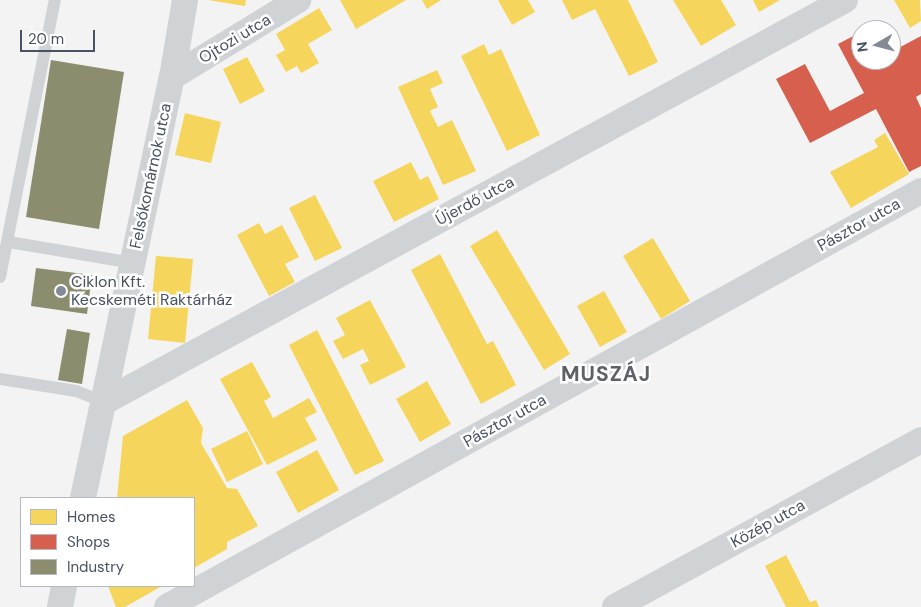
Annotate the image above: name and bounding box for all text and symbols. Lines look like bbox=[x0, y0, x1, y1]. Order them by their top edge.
street label: Ojtozi utca bbox=[196, 10, 274, 68]
scale bar bbox=[22, 20, 98, 52]
north arrow bbox=[851, 20, 901, 70]
text: 20 m bbox=[28, 29, 64, 49]
text: N bbox=[853, 41, 872, 53]
street label: Felsőkomárnok utca bbox=[126, 101, 176, 251]
street label: Újerdő utca bbox=[433, 172, 517, 230]
street label: Pásztor utca bbox=[814, 194, 904, 256]
place label: Ciklon Kft. Kecskeméti Raktárház bbox=[71, 272, 232, 310]
marker: Ciklon Kft. Kecskeméti Raktárház bbox=[55, 285, 67, 297]
district label: MUSZÁJ bbox=[560, 361, 652, 387]
street label: Pásztor utca bbox=[460, 390, 550, 452]
street label: Közép utca bbox=[727, 496, 809, 552]
legend bbox=[20, 497, 195, 587]
text: Homes bbox=[67, 507, 116, 527]
text: Shops bbox=[67, 532, 110, 552]
text: Industry bbox=[67, 557, 124, 577]

